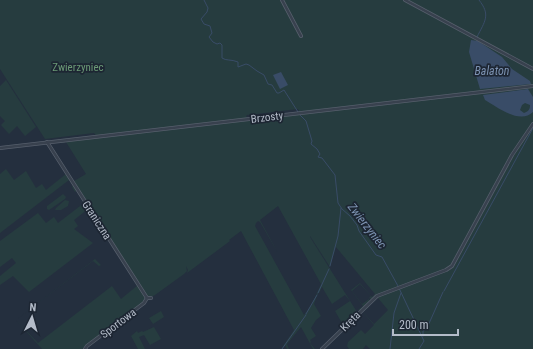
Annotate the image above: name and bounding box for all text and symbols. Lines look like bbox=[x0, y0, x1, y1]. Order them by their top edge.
park label: Zwierzyniec bbox=[52, 61, 104, 74]
water label: Balaton bbox=[475, 64, 510, 78]
street label: Brzosty bbox=[250, 109, 284, 126]
street label: Graniczna bbox=[79, 199, 114, 242]
water label: Zwierzyniec bbox=[344, 200, 390, 252]
north arrow bbox=[12, 297, 52, 337]
text: N bbox=[29, 301, 37, 314]
street label: Sportowa bbox=[98, 306, 139, 341]
street label: Kręta bbox=[338, 309, 363, 334]
scale bar bbox=[393, 311, 458, 337]
text: 200 m bbox=[399, 318, 429, 332]

